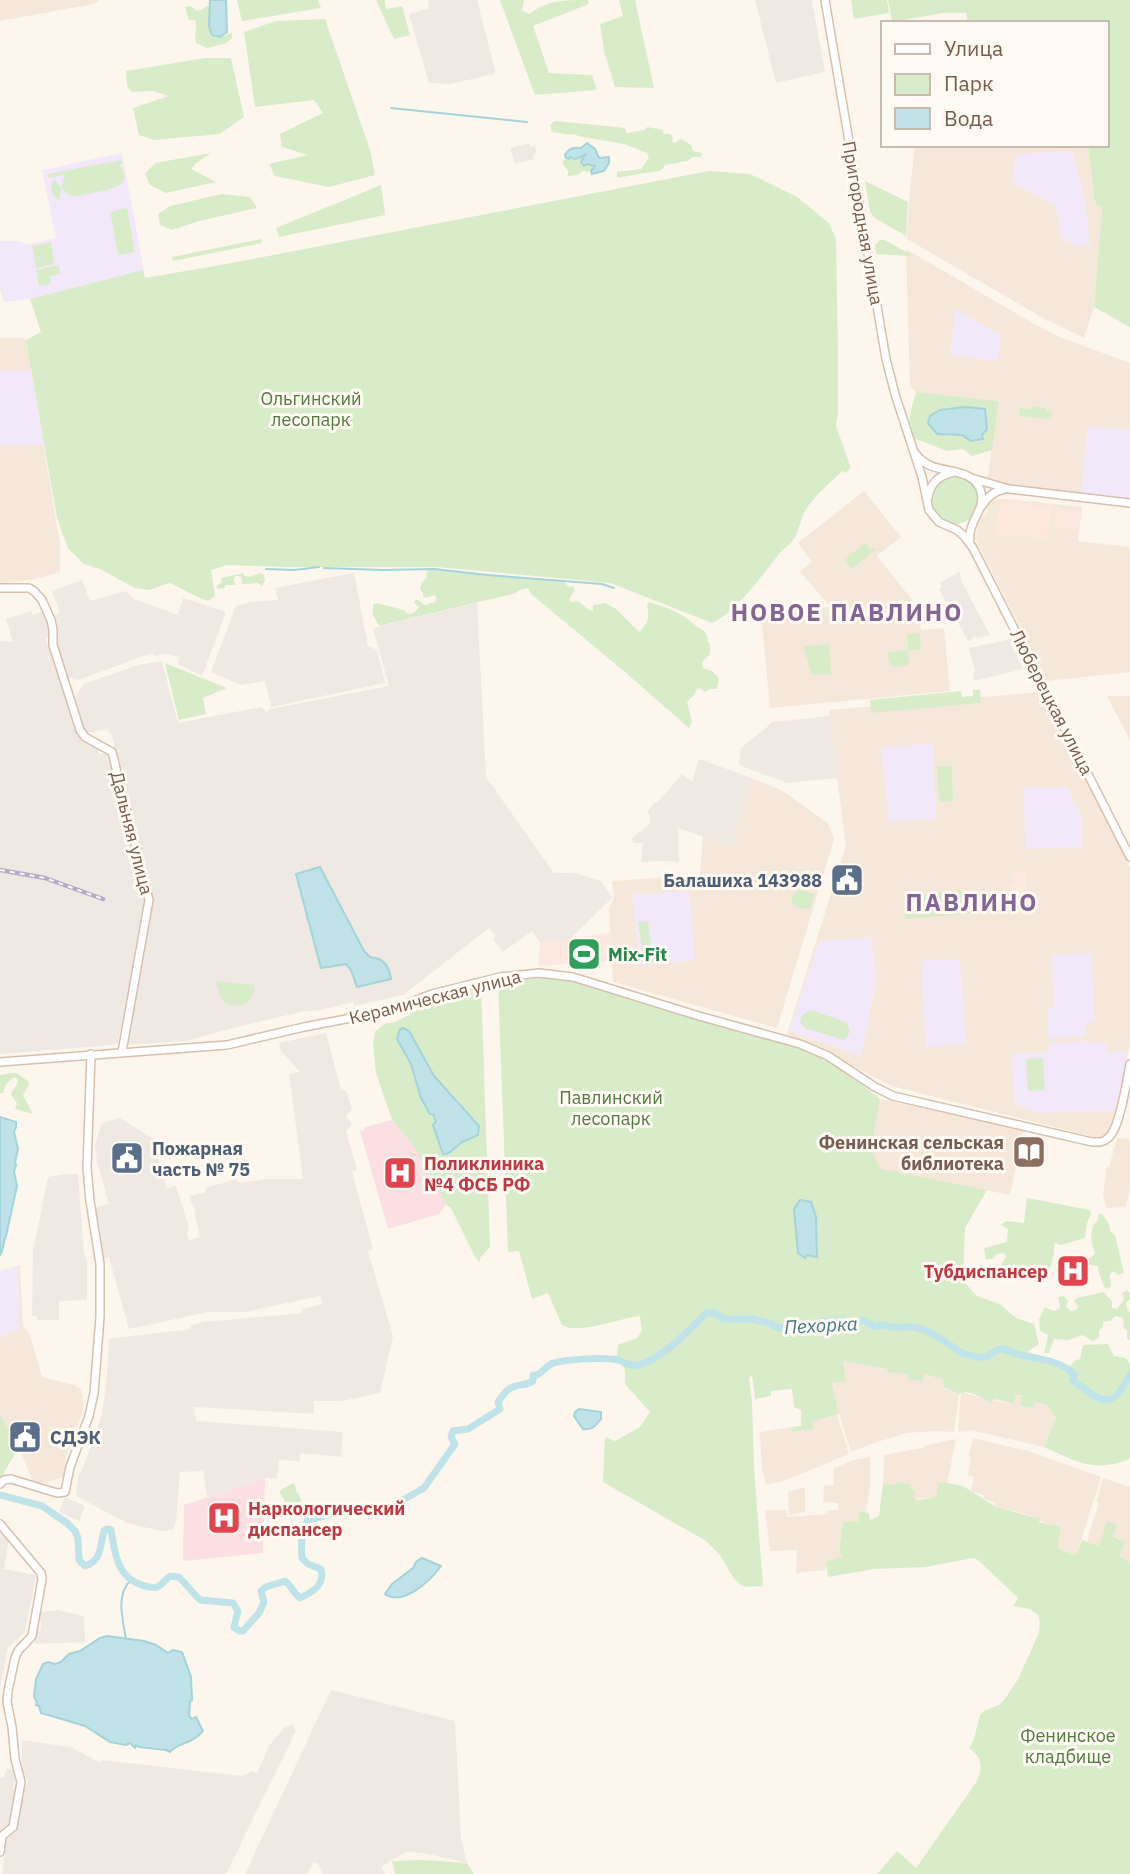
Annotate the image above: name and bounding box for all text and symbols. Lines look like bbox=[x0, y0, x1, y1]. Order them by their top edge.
legend bbox=[881, 21, 1109, 147]
text: Улица bbox=[944, 34, 1003, 62]
text: Парк bbox=[944, 69, 994, 97]
text: Вода bbox=[944, 104, 993, 132]
street label: Пригородная улица bbox=[837, 139, 889, 307]
park label: Ольгинский лесопарк bbox=[260, 387, 362, 431]
district label: НОВОЕ ПАВЛИНО bbox=[731, 596, 963, 628]
street label: Люберецкая улица bbox=[1005, 625, 1099, 779]
street label: Дальняя улица bbox=[106, 769, 159, 897]
public building icon: Балашиха 143988 bbox=[828, 861, 866, 899]
place label: Балашиха 143988 bbox=[663, 869, 822, 892]
district label: ПАВЛИНО bbox=[906, 886, 1038, 918]
sports icon: Mix-Fit bbox=[565, 935, 603, 973]
place label: Mix-Fit bbox=[608, 943, 667, 966]
street label: Керамическая улица bbox=[347, 964, 524, 1029]
park label: Павлинский лесопарк bbox=[559, 1086, 663, 1130]
place label: Фенинская сельская библиотека bbox=[819, 1131, 1004, 1175]
library icon: Фенинская сельская библиотека bbox=[1010, 1133, 1048, 1171]
place label: Пожарная часть № 75 bbox=[152, 1137, 250, 1181]
public building icon: Пожарная часть № 75 bbox=[108, 1139, 146, 1177]
place label: Поликлиника №4 ФСБ РФ bbox=[424, 1152, 544, 1196]
hospital icon: Поликлиника №4 ФСБ РФ bbox=[381, 1154, 419, 1192]
hospital icon: Тубдиспансер bbox=[1054, 1252, 1092, 1290]
place label: Тубдиспансер bbox=[924, 1260, 1048, 1283]
water label: Пехорка bbox=[784, 1311, 858, 1339]
public building icon: СДЭК bbox=[6, 1418, 44, 1456]
place label: СДЭК bbox=[50, 1426, 101, 1449]
place label: Наркологический диспансер bbox=[248, 1497, 405, 1541]
hospital icon: Наркологический диспансер bbox=[205, 1499, 243, 1537]
park label: Фенинское кладбище bbox=[1020, 1724, 1116, 1768]

